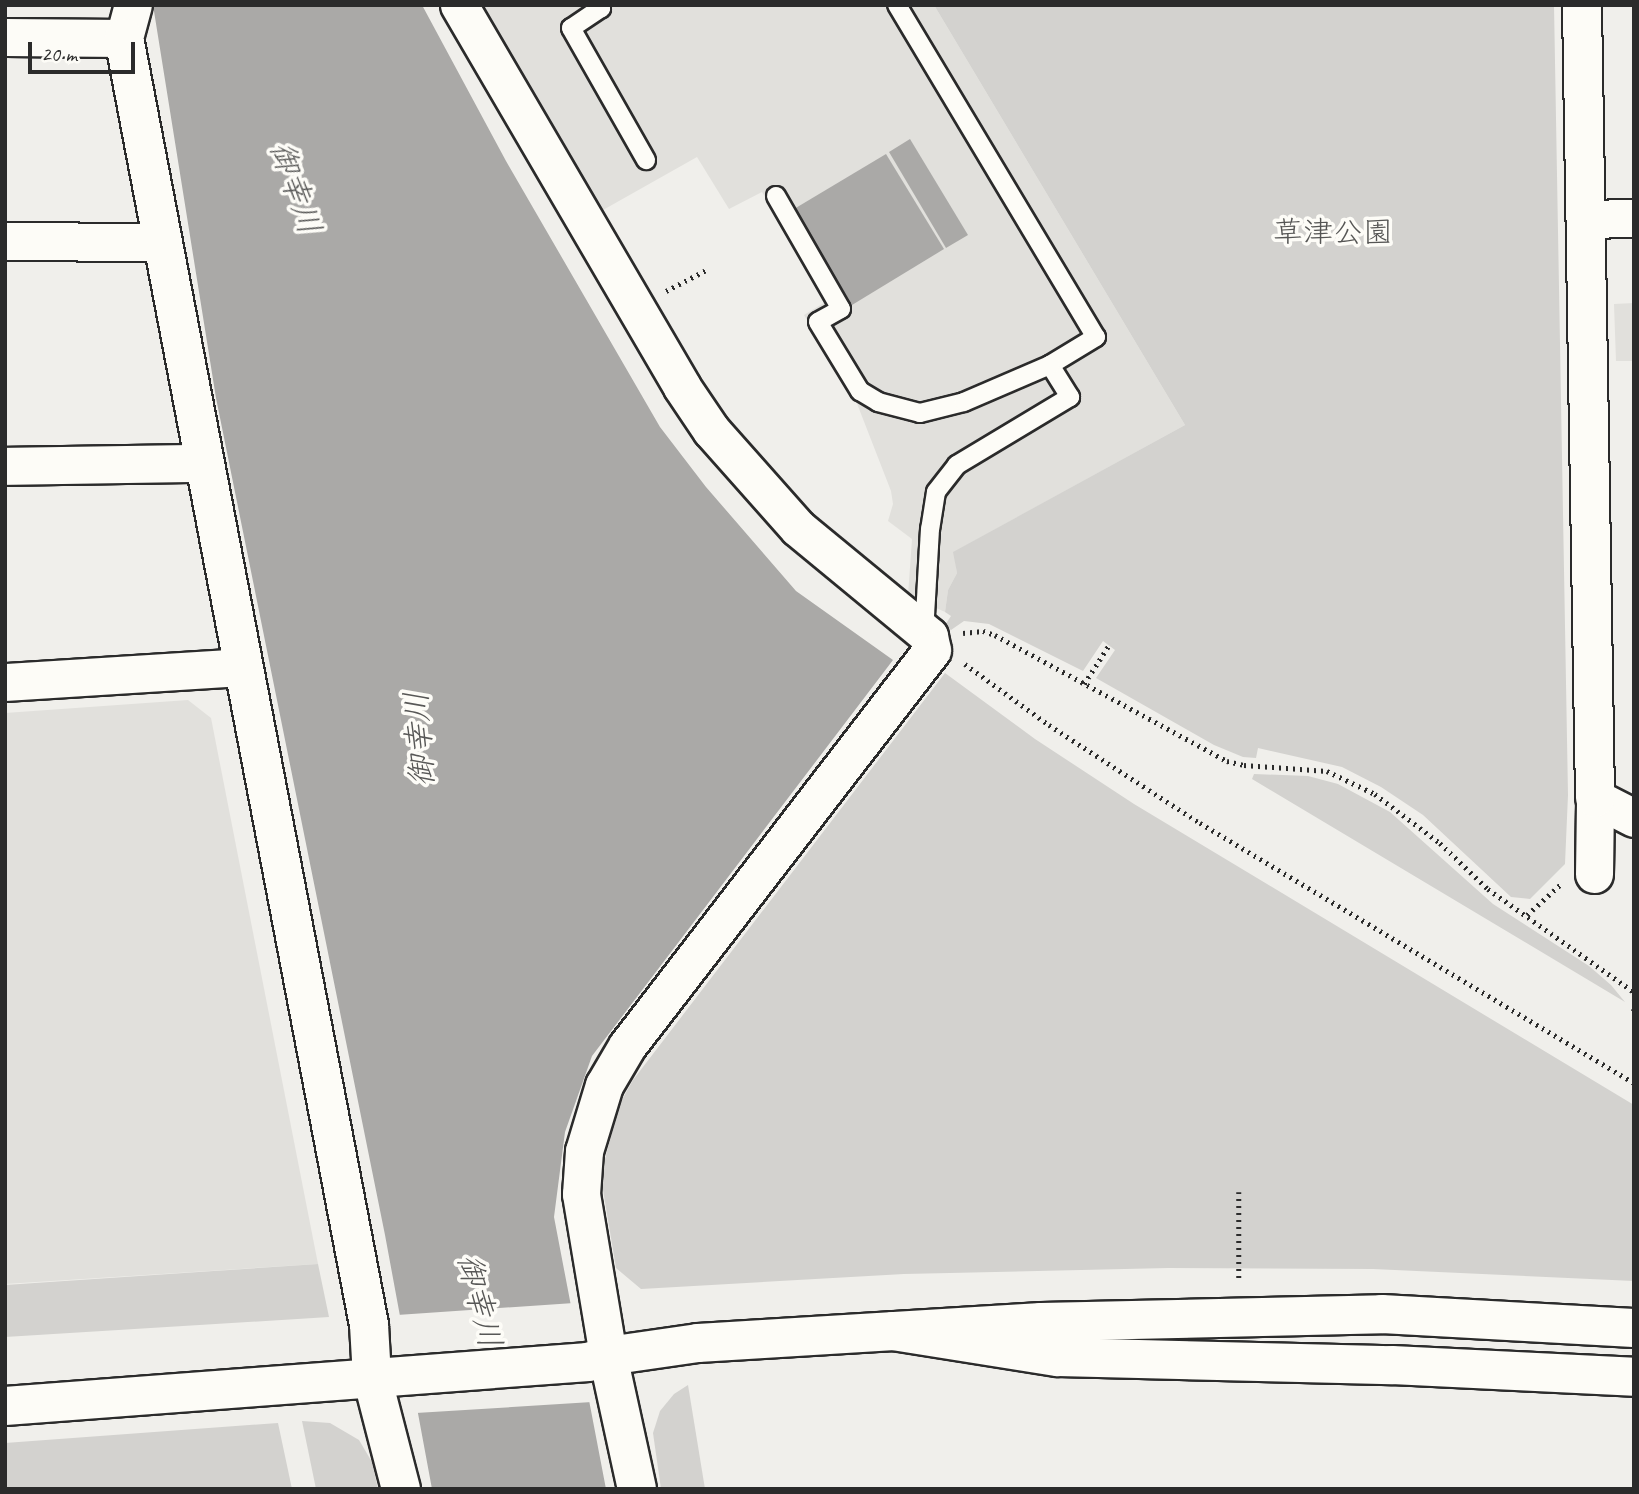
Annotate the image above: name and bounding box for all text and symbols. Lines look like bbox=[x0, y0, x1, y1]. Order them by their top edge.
scale bar bbox=[32, 28, 138, 72]
text: 20 m bbox=[41, 41, 77, 67]
water label: 御幸川 bbox=[261, 136, 329, 240]
park label: 草津公園 bbox=[1273, 214, 1393, 250]
water label: 御幸川 bbox=[397, 690, 443, 788]
water label: 御幸川 bbox=[449, 1250, 509, 1352]

